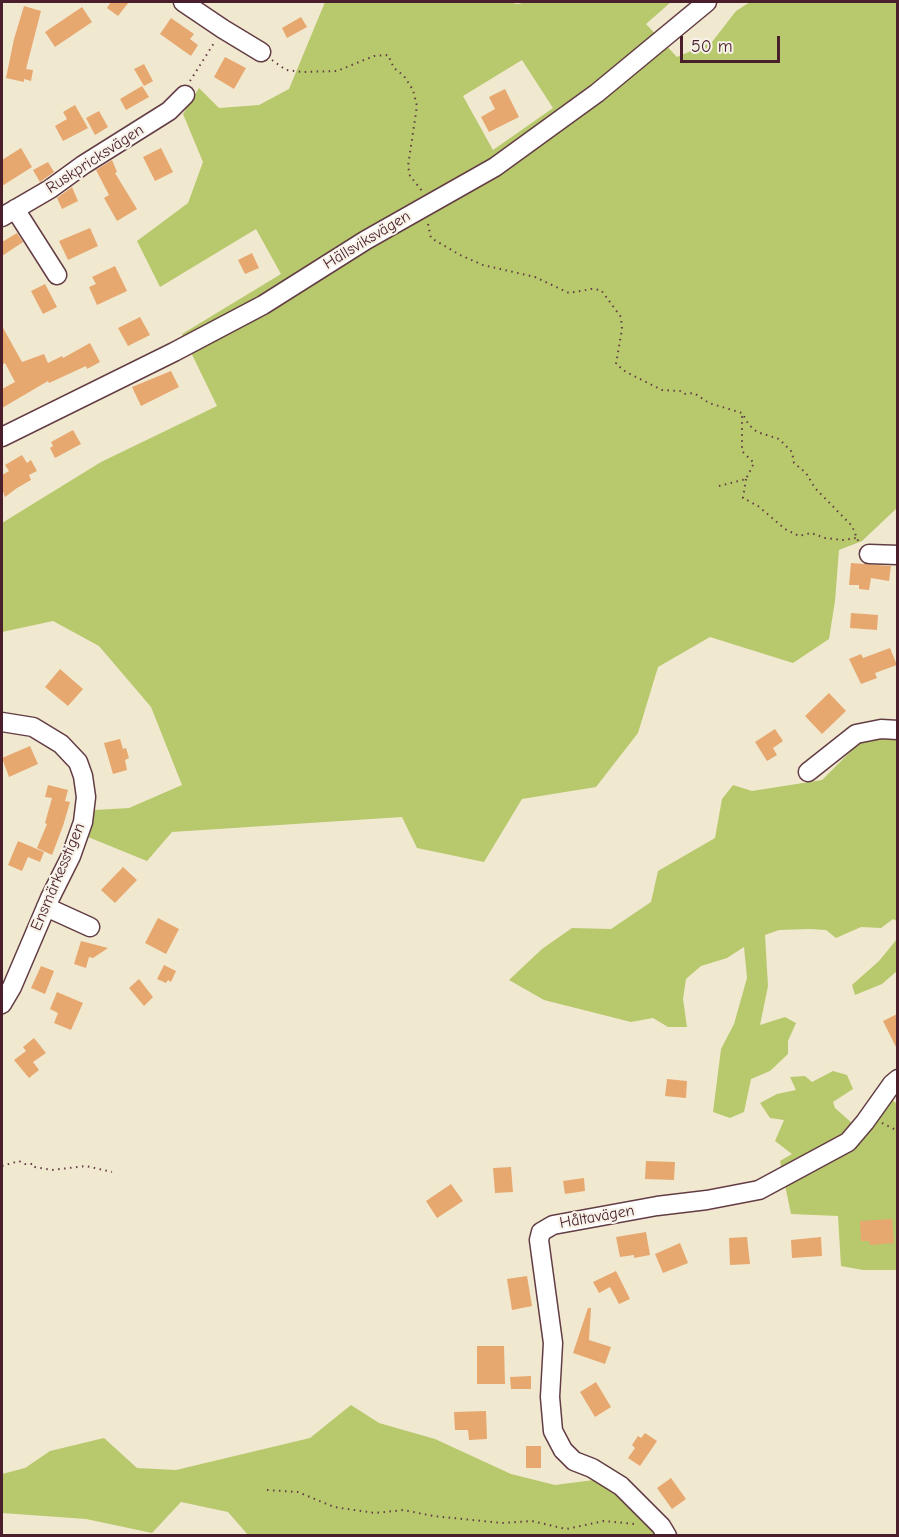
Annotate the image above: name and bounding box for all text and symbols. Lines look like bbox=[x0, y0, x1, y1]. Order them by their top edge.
scale bar bbox=[683, 24, 784, 62]
text: 50 m bbox=[691, 36, 733, 57]
street label: Ruskpricksvägen bbox=[43, 120, 147, 198]
street label: Hällsviksvägen bbox=[320, 206, 414, 274]
street label: Ensmärkesstigen bbox=[27, 820, 89, 934]
street label: Håltavägen bbox=[558, 1201, 636, 1233]

